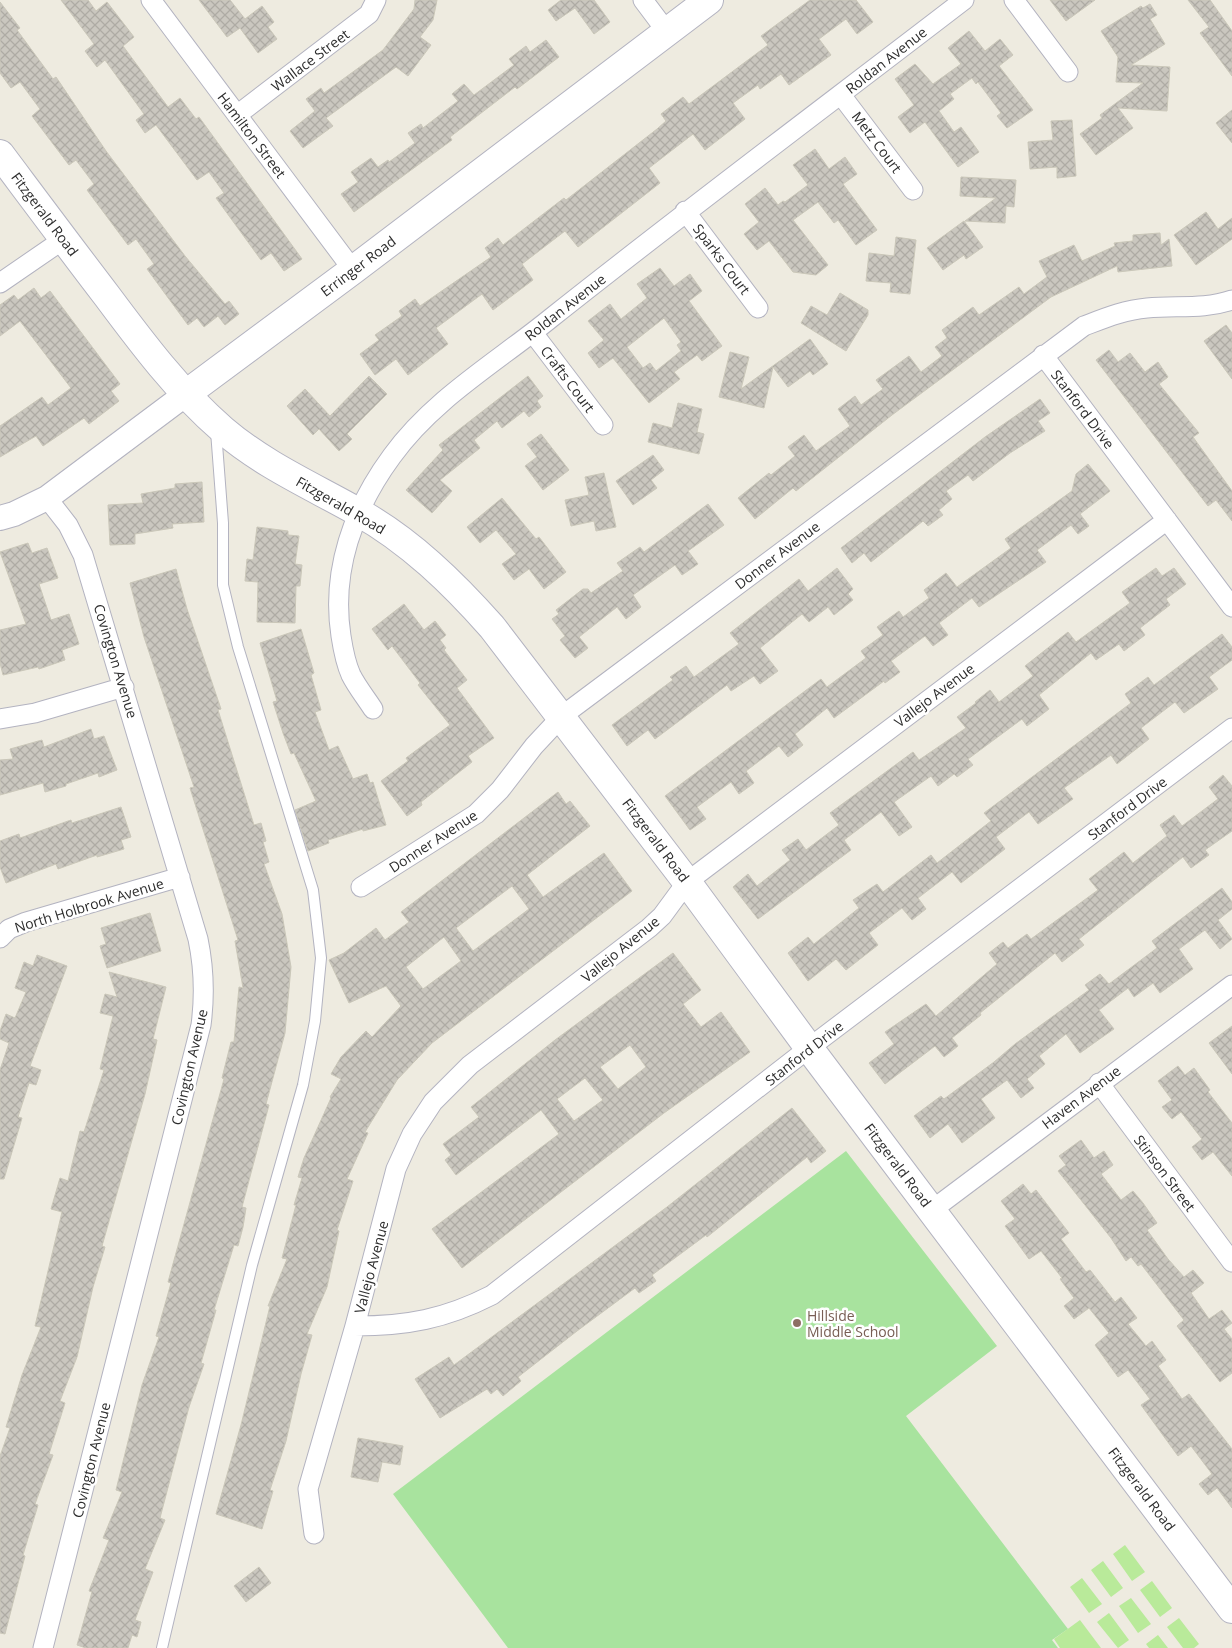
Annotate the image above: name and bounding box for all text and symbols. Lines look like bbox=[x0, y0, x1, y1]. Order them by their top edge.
street label: Roldan Avenue bbox=[842, 22, 931, 98]
street label: Wallace Street bbox=[267, 24, 353, 96]
street label: Hamilton Street bbox=[213, 88, 291, 182]
street label: Metz Court bbox=[848, 107, 906, 177]
street label: Fitzgerald Road bbox=[7, 168, 83, 260]
street label: Sparks Court bbox=[689, 220, 755, 298]
street label: Erringer Road bbox=[317, 231, 399, 301]
street label: Roldan Avenue bbox=[521, 269, 610, 345]
street label: Crafts Court bbox=[537, 342, 599, 416]
street label: Stanford Drive bbox=[1047, 366, 1119, 453]
street label: Fitzgerald Road bbox=[293, 472, 389, 538]
street label: Donner Avenue bbox=[731, 517, 823, 593]
street label: Covington Avenue bbox=[90, 602, 142, 720]
street label: Vallejo Avenue bbox=[890, 659, 978, 731]
street label: Stanford Drive bbox=[1084, 772, 1171, 844]
street label: Fitzgerald Road bbox=[618, 794, 694, 886]
street label: Donner Avenue bbox=[385, 805, 481, 877]
street label: North Holbrook Avenue bbox=[12, 873, 166, 937]
street label: Vallejo Avenue bbox=[577, 912, 663, 986]
street label: Covington Avenue bbox=[166, 1007, 212, 1127]
street label: Stanford Drive bbox=[761, 1016, 847, 1090]
street label: Haven Avenue bbox=[1038, 1061, 1124, 1133]
street label: Fitzgerald Road bbox=[860, 1119, 936, 1211]
street label: Stinson Street bbox=[1130, 1131, 1200, 1215]
street label: Vallejo Avenue bbox=[349, 1218, 393, 1316]
place label: Hillside Middle School bbox=[807, 1306, 899, 1341]
marker: Hillside Middle School bbox=[791, 1317, 803, 1329]
street label: Covington Avenue bbox=[67, 1400, 115, 1520]
street label: Fitzgerald Road bbox=[1104, 1443, 1180, 1535]

